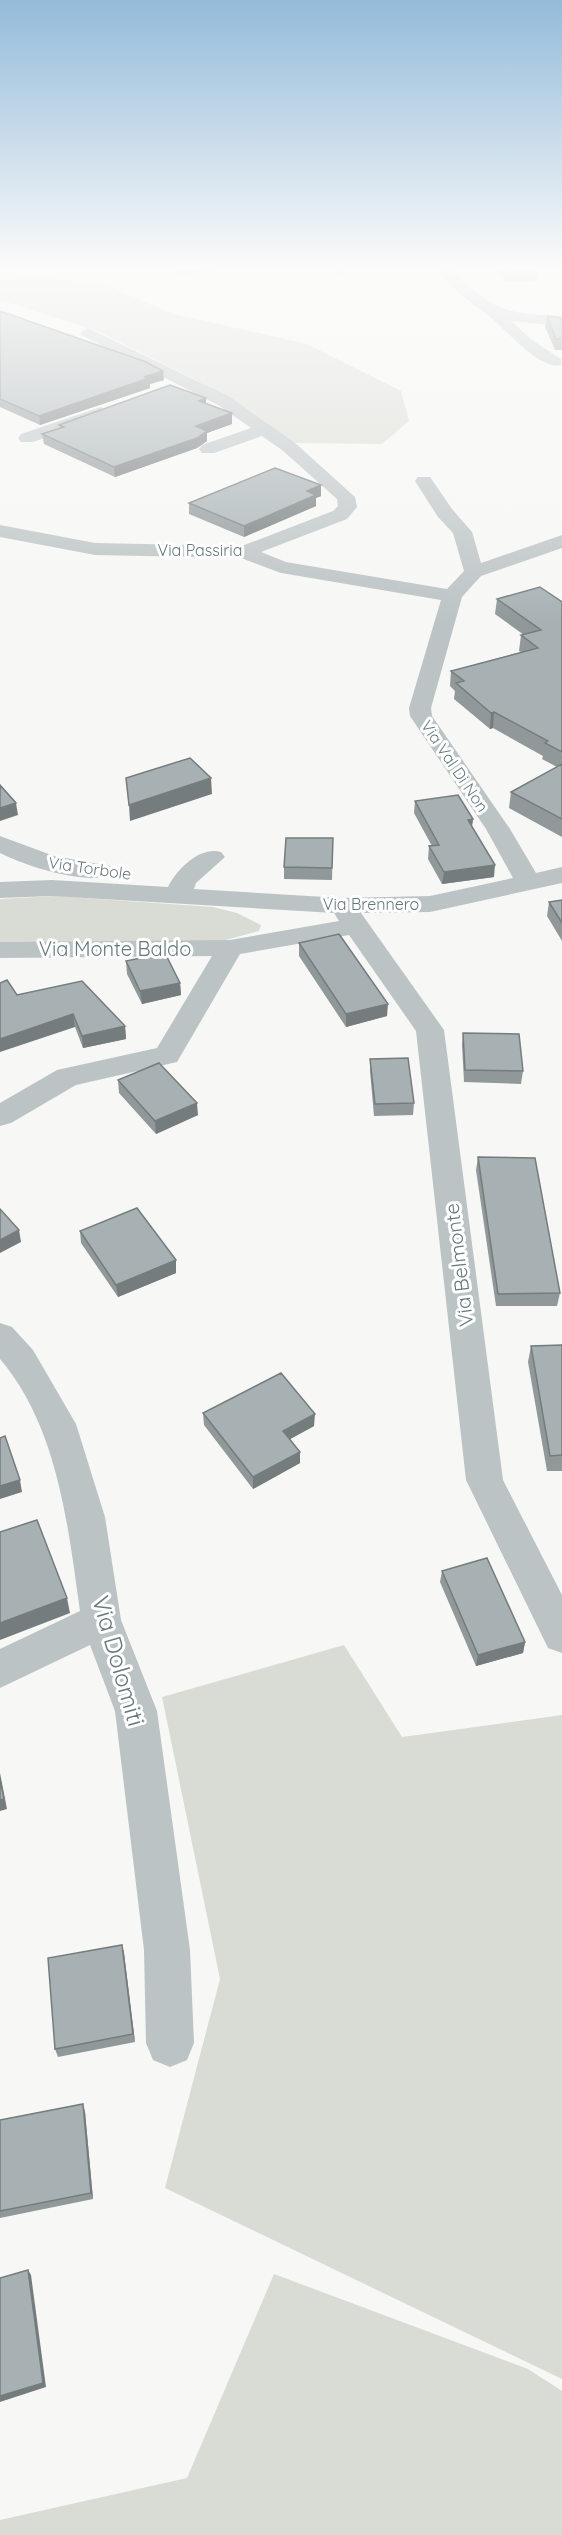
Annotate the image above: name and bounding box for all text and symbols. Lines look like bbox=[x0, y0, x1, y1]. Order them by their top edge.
street label: Via Passiria bbox=[158, 540, 243, 560]
street label: Via Val Di Non bbox=[417, 716, 493, 816]
street label: Via Torbole bbox=[47, 852, 133, 884]
street label: Via Brennero bbox=[323, 894, 419, 914]
street label: Via Monte Baldo bbox=[39, 936, 191, 961]
street label: Via Belmonte bbox=[439, 1202, 478, 1328]
street label: Via Dolomiti bbox=[86, 1592, 152, 1729]

